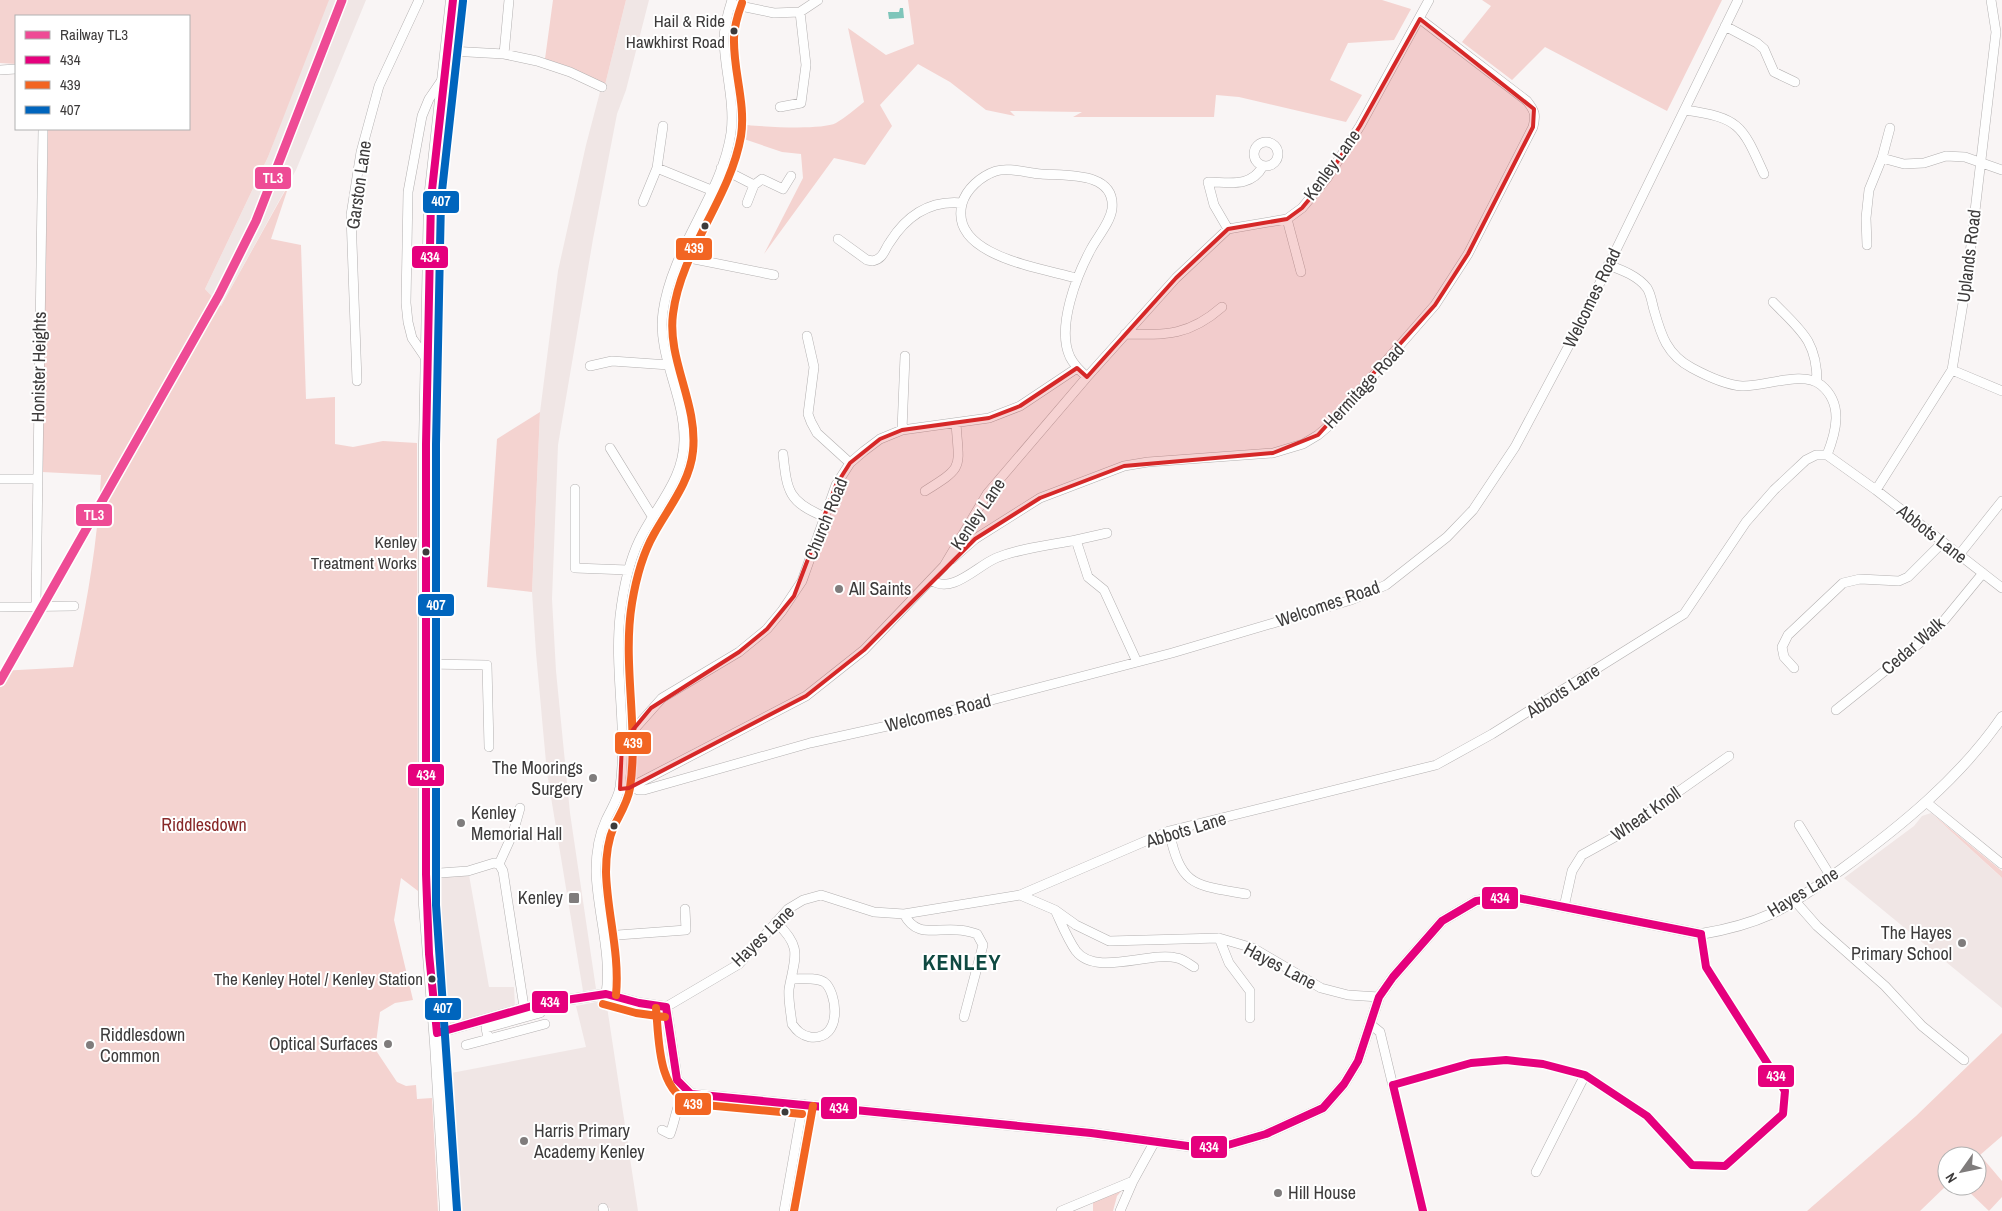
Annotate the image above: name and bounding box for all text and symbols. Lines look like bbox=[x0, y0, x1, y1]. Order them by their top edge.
place label: Hail & Ride Hawkhirst Road bbox=[626, 9, 725, 53]
legend bbox=[15, 15, 190, 130]
text: Railway TL3 bbox=[60, 24, 128, 45]
marker: Hail & Ride Hawkhirst Road bbox=[729, 26, 739, 36]
text: 434 bbox=[60, 49, 81, 70]
text: 439 bbox=[60, 74, 81, 95]
text: 407 bbox=[60, 99, 81, 120]
street label: Kenley Lane bbox=[1297, 124, 1366, 205]
street label: Garston Lane bbox=[340, 139, 377, 231]
line badge: TL3 bbox=[254, 166, 292, 190]
text: TL3 bbox=[263, 169, 283, 187]
line badge: 407 bbox=[422, 190, 460, 214]
text: 407 bbox=[431, 192, 451, 210]
street label: Uplands Road bbox=[1950, 208, 1987, 304]
unlabelled marker bbox=[700, 221, 710, 231]
line badge: 439 bbox=[675, 237, 713, 261]
text: 439 bbox=[684, 239, 704, 257]
street label: Welcomes Road bbox=[1557, 244, 1626, 352]
line badge: 434 bbox=[411, 245, 449, 269]
text: 434 bbox=[420, 248, 440, 266]
street label: Honister Heights bbox=[25, 311, 52, 423]
street label: Hermitage Road bbox=[1318, 338, 1410, 434]
street label: Kenley Lane bbox=[944, 473, 1011, 555]
street label: Church Road bbox=[798, 474, 853, 564]
street label: Abbots Lane bbox=[1891, 498, 1973, 569]
line badge: TL3 bbox=[75, 503, 113, 527]
text: TL3 bbox=[84, 506, 104, 524]
place label: Kenley Treatment Works bbox=[311, 530, 417, 574]
marker: Kenley Treatment Works bbox=[421, 547, 431, 557]
street label: Welcomes Road bbox=[1273, 574, 1383, 633]
place label: All Saints bbox=[848, 576, 911, 601]
marker: All Saints bbox=[833, 583, 845, 595]
line badge: 407 bbox=[417, 593, 455, 617]
text: 407 bbox=[426, 596, 446, 614]
street label: Cedar Walk bbox=[1876, 611, 1950, 680]
street label: Abbots Lane bbox=[1520, 658, 1604, 724]
street label: Welcomes Road bbox=[882, 687, 993, 738]
line badge: 439 bbox=[614, 731, 652, 755]
text: 439 bbox=[623, 734, 643, 752]
place label: The Moorings Surgery bbox=[492, 755, 584, 801]
line badge: 434 bbox=[407, 763, 445, 787]
text: 434 bbox=[416, 766, 436, 784]
marker: The Moorings Surgery bbox=[587, 772, 599, 784]
street label: Wheat Knoll bbox=[1606, 781, 1685, 847]
place label: Kenley Memorial Hall bbox=[471, 800, 562, 846]
street label: Abbots Lane bbox=[1142, 805, 1229, 854]
park label: Riddlesdown bbox=[161, 812, 247, 837]
marker: Kenley Memorial Hall bbox=[455, 817, 467, 829]
unlabelled marker bbox=[609, 821, 619, 831]
street label: Hayes Lane bbox=[1763, 861, 1843, 923]
place label: Kenley bbox=[518, 885, 564, 910]
line badge: 434 bbox=[1481, 886, 1519, 910]
text: 434 bbox=[1490, 889, 1510, 907]
marker: Kenley bbox=[567, 891, 581, 905]
street label: Hayes Lane bbox=[726, 899, 800, 972]
place label: The Hayes Primary School bbox=[1851, 920, 1952, 966]
street label: Hayes Lane bbox=[1240, 936, 1321, 995]
marker: The Hayes Primary School bbox=[1956, 937, 1968, 949]
district label: KENLEY bbox=[922, 947, 1002, 977]
place label: The Kenley Hotel / Kenley Station bbox=[214, 967, 423, 990]
marker: The Kenley Hotel / Kenley Station bbox=[427, 974, 437, 984]
line badge: 434 bbox=[531, 990, 569, 1014]
text: 434 bbox=[540, 993, 560, 1011]
line badge: 407 bbox=[424, 997, 462, 1021]
text: 407 bbox=[433, 999, 453, 1017]
place label: Riddlesdown Common bbox=[100, 1022, 185, 1068]
place label: Optical Surfaces bbox=[269, 1031, 378, 1056]
marker: Optical Surfaces bbox=[382, 1038, 394, 1050]
marker: Riddlesdown Common bbox=[84, 1039, 96, 1051]
line badge: 434 bbox=[1757, 1064, 1795, 1088]
text: 434 bbox=[1766, 1067, 1786, 1085]
line badge: 439 bbox=[674, 1092, 712, 1116]
text: 439 bbox=[683, 1095, 703, 1113]
line badge: 434 bbox=[820, 1096, 858, 1120]
text: 434 bbox=[829, 1099, 849, 1117]
unlabelled marker bbox=[780, 1107, 790, 1117]
place label: Harris Primary Academy Kenley bbox=[533, 1118, 645, 1164]
marker: Harris Primary Academy Kenley bbox=[518, 1135, 530, 1147]
line badge: 434 bbox=[1190, 1135, 1228, 1159]
text: 434 bbox=[1199, 1138, 1219, 1156]
north arrow bbox=[1937, 1146, 1987, 1196]
text: N bbox=[1941, 1170, 1961, 1186]
place label: Hill House bbox=[1288, 1180, 1356, 1205]
marker: Hill House bbox=[1272, 1187, 1284, 1199]

